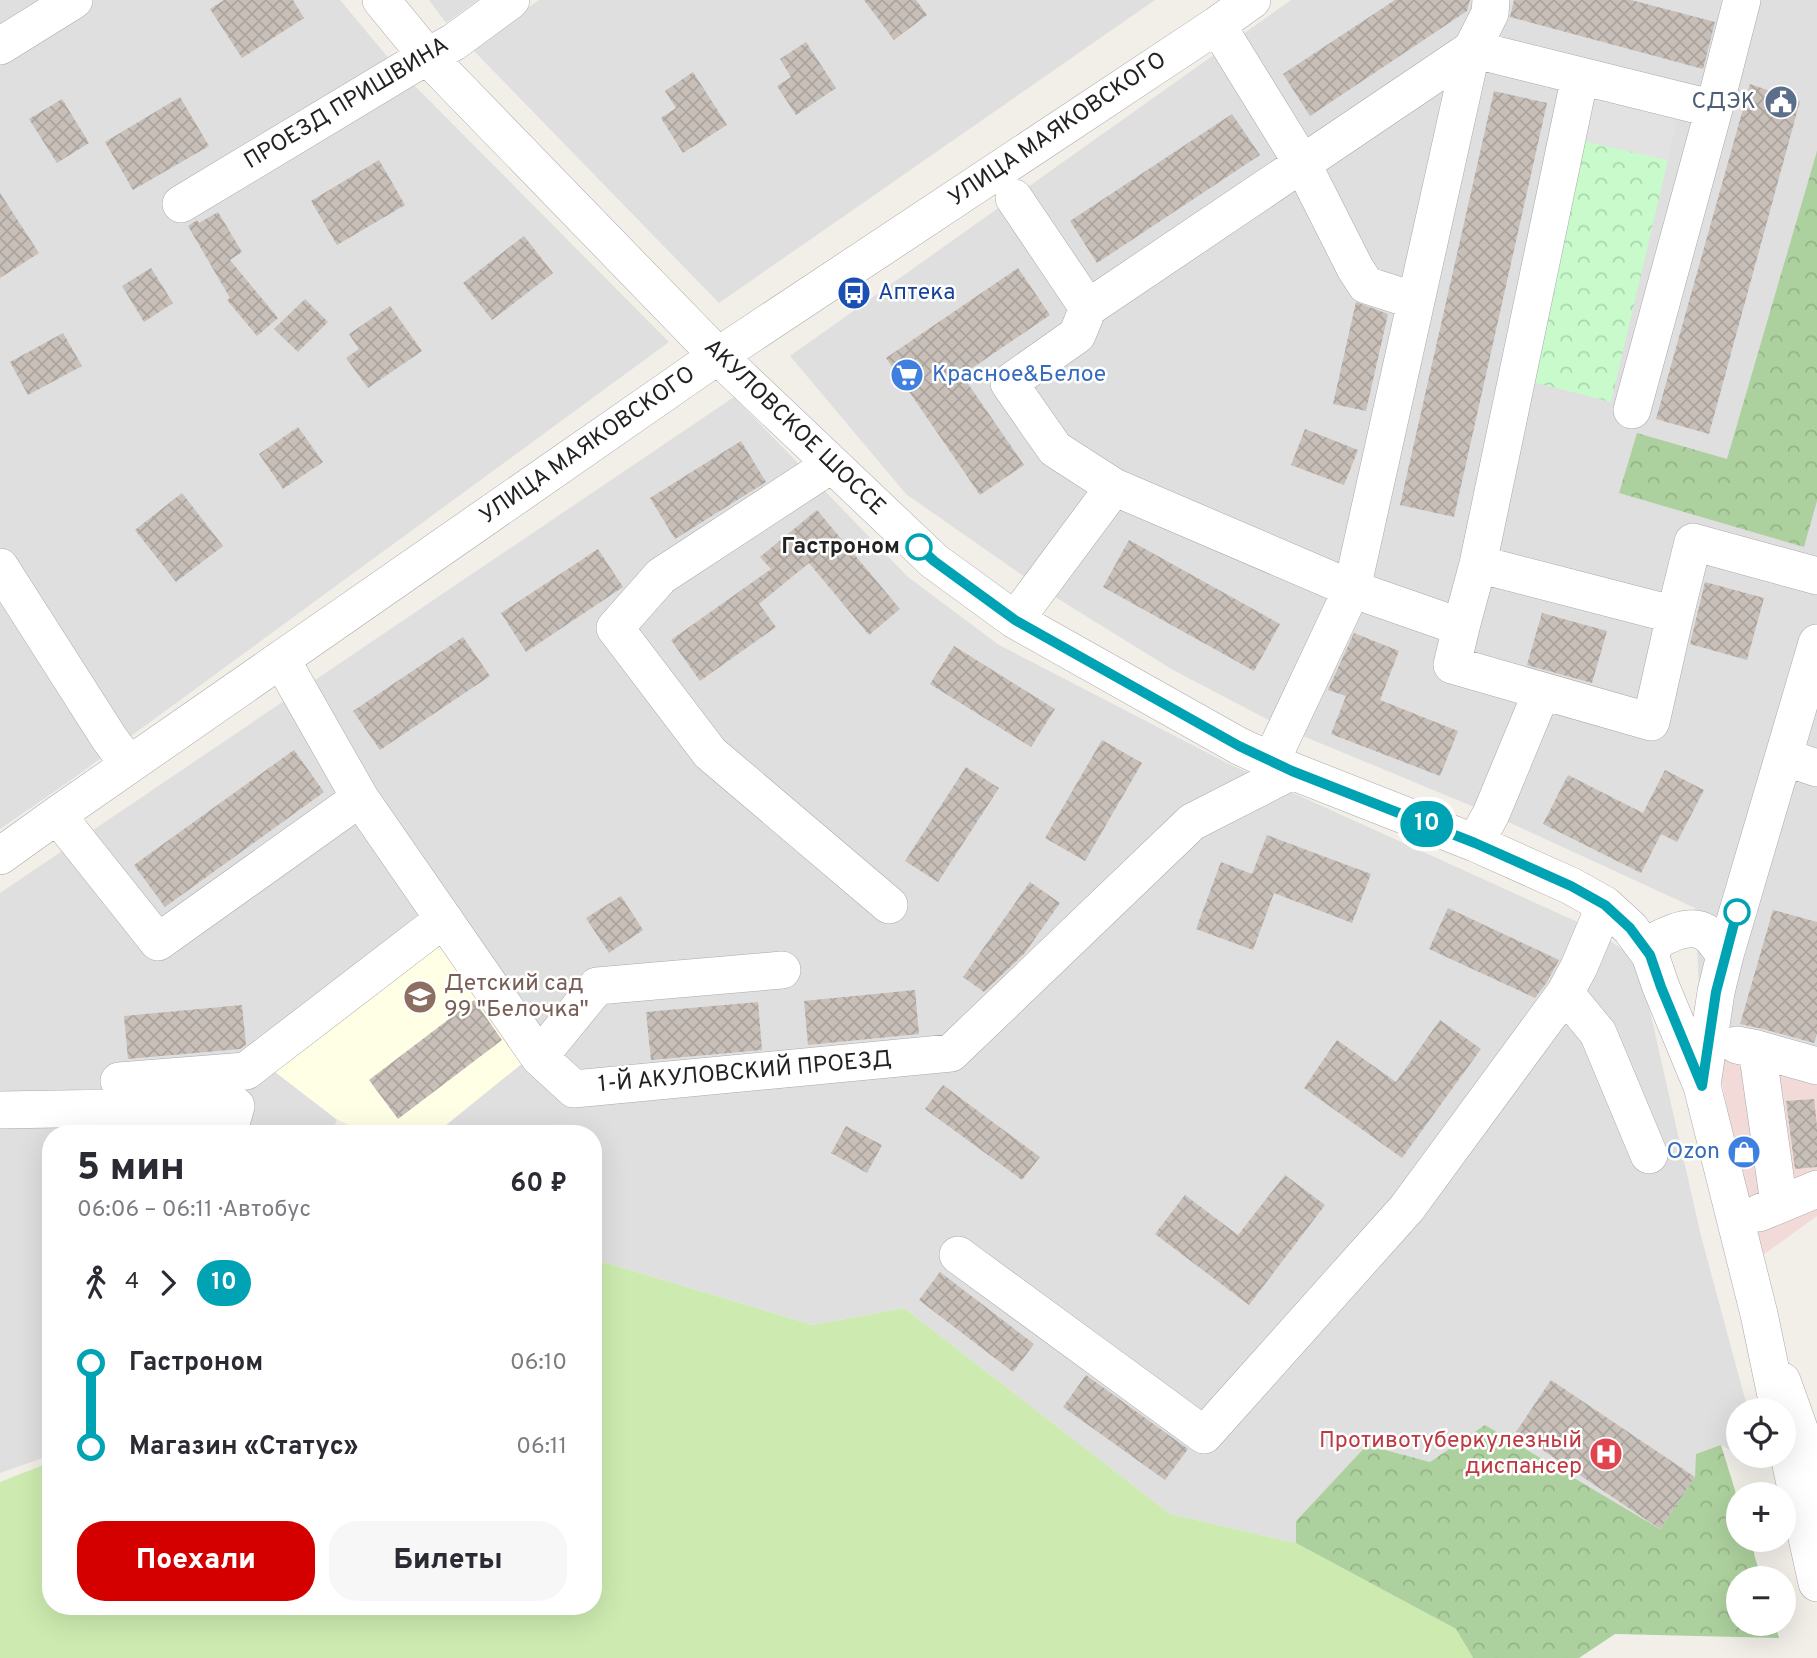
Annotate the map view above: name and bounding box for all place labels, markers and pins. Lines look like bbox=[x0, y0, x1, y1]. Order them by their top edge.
public building icon: СДЭК bbox=[1762, 83, 1800, 121]
place label: СДЭК bbox=[1691, 88, 1756, 117]
bus stop icon: Аптека bbox=[835, 274, 873, 312]
place label: Аптека bbox=[878, 279, 955, 308]
supermarket icon: Красное&Белое bbox=[888, 356, 926, 394]
place label: Красное&Белое bbox=[932, 361, 1106, 390]
place label: Гастроном bbox=[781, 533, 900, 562]
marker: Гастроном bbox=[906, 534, 932, 560]
unlabelled marker bbox=[1724, 899, 1750, 925]
place label: Детский сад 99 "Белочка" bbox=[444, 970, 589, 1025]
school or university icon: Детский сад 99 "Белочка" bbox=[401, 978, 439, 1016]
shop icon: Ozon bbox=[1725, 1133, 1763, 1171]
place label: Ozon bbox=[1667, 1138, 1720, 1167]
place label: Противотуберкулезный диспансер bbox=[1319, 1427, 1582, 1482]
hospital icon: Противотуберкулезный диспансер bbox=[1587, 1435, 1625, 1473]

